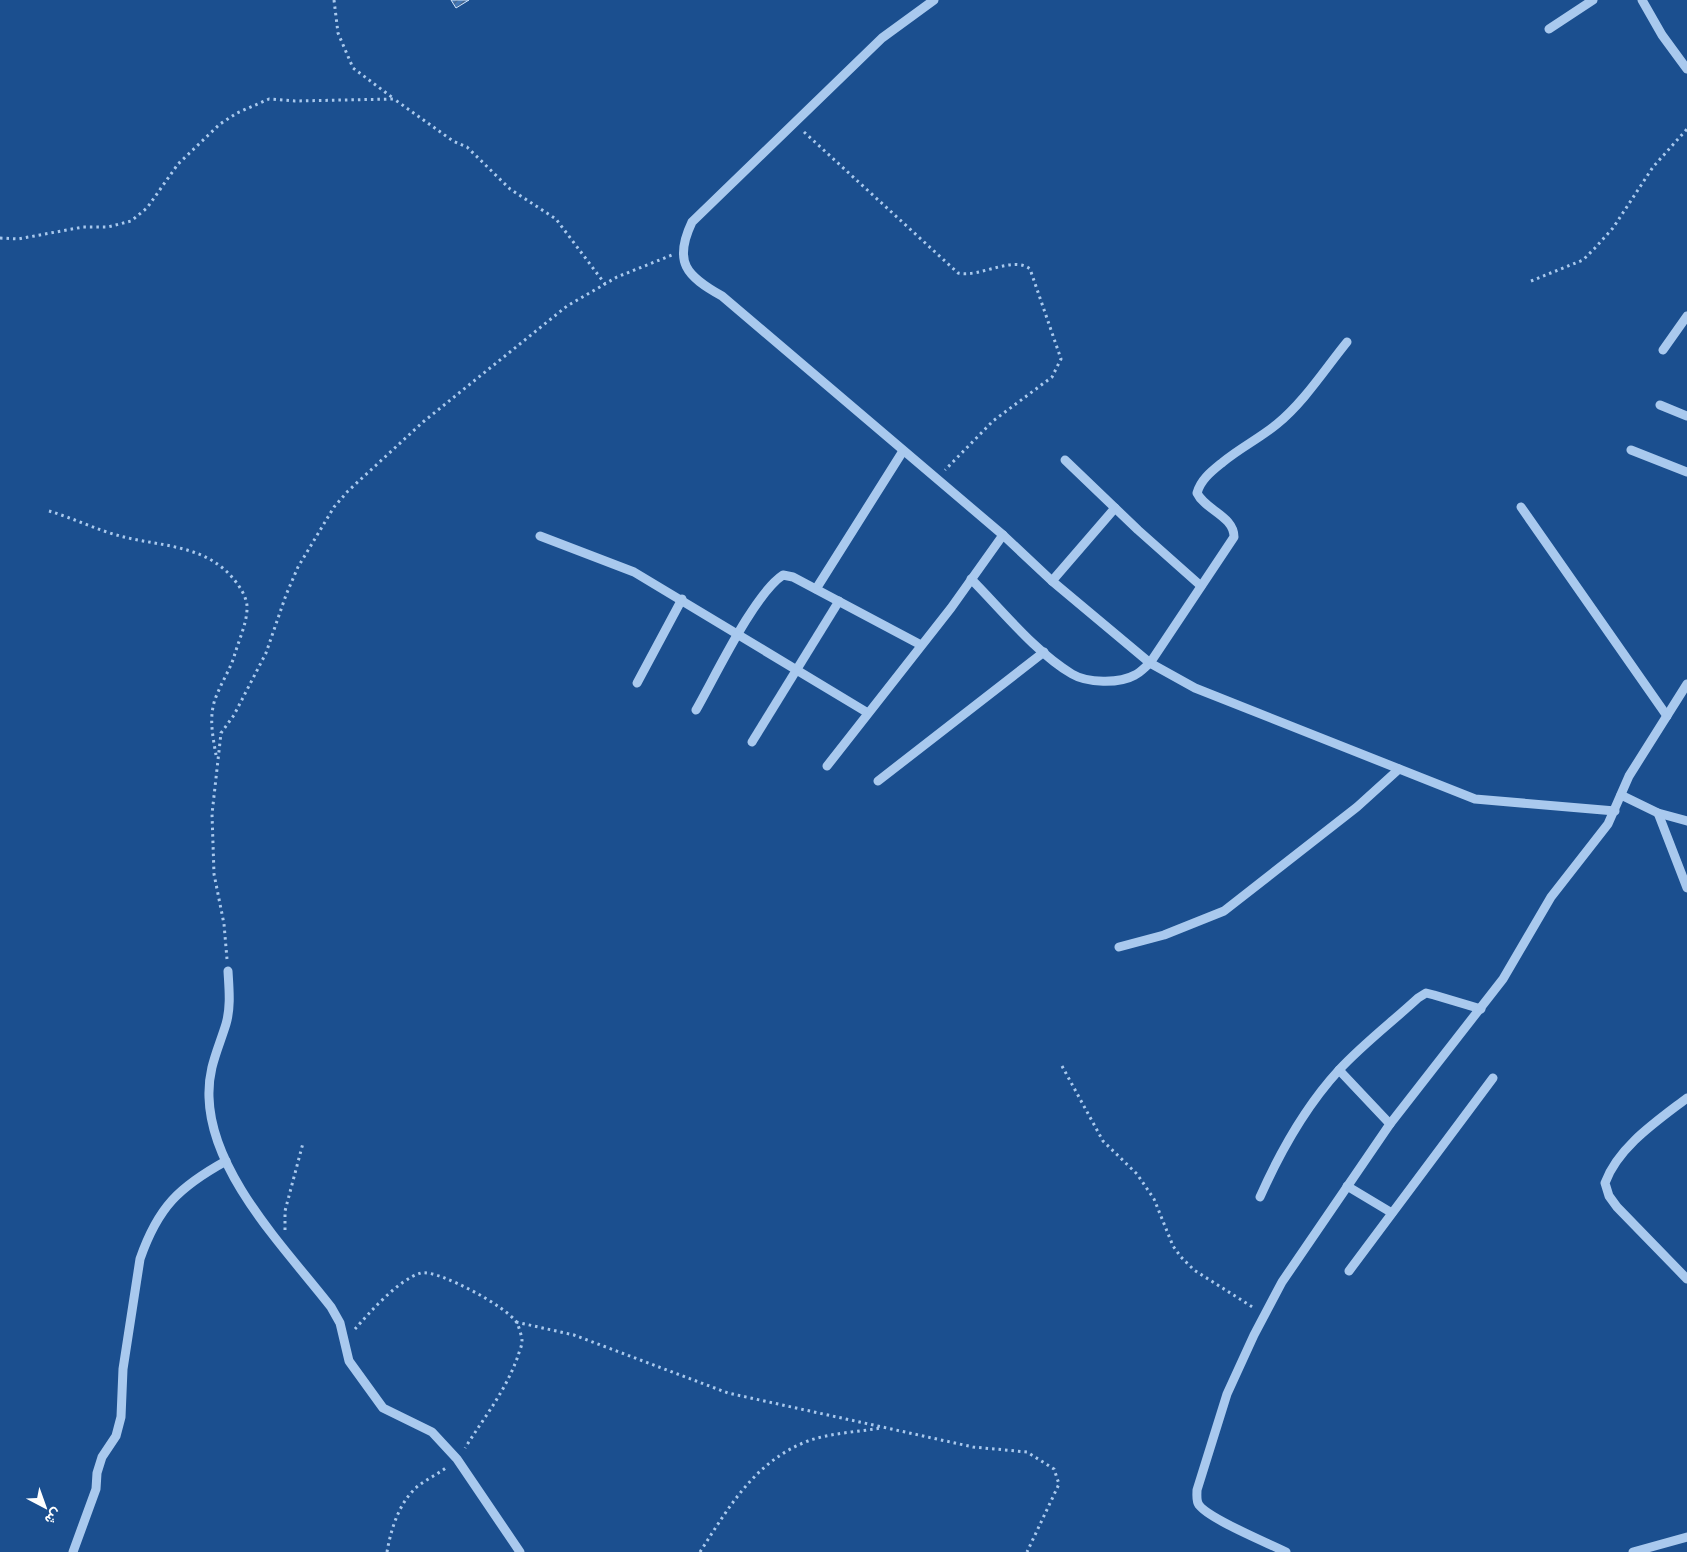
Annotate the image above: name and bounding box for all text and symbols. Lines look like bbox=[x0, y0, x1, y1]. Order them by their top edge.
north arrow bbox=[20, 1482, 70, 1532]
text: ش bbox=[40, 1504, 64, 1528]

